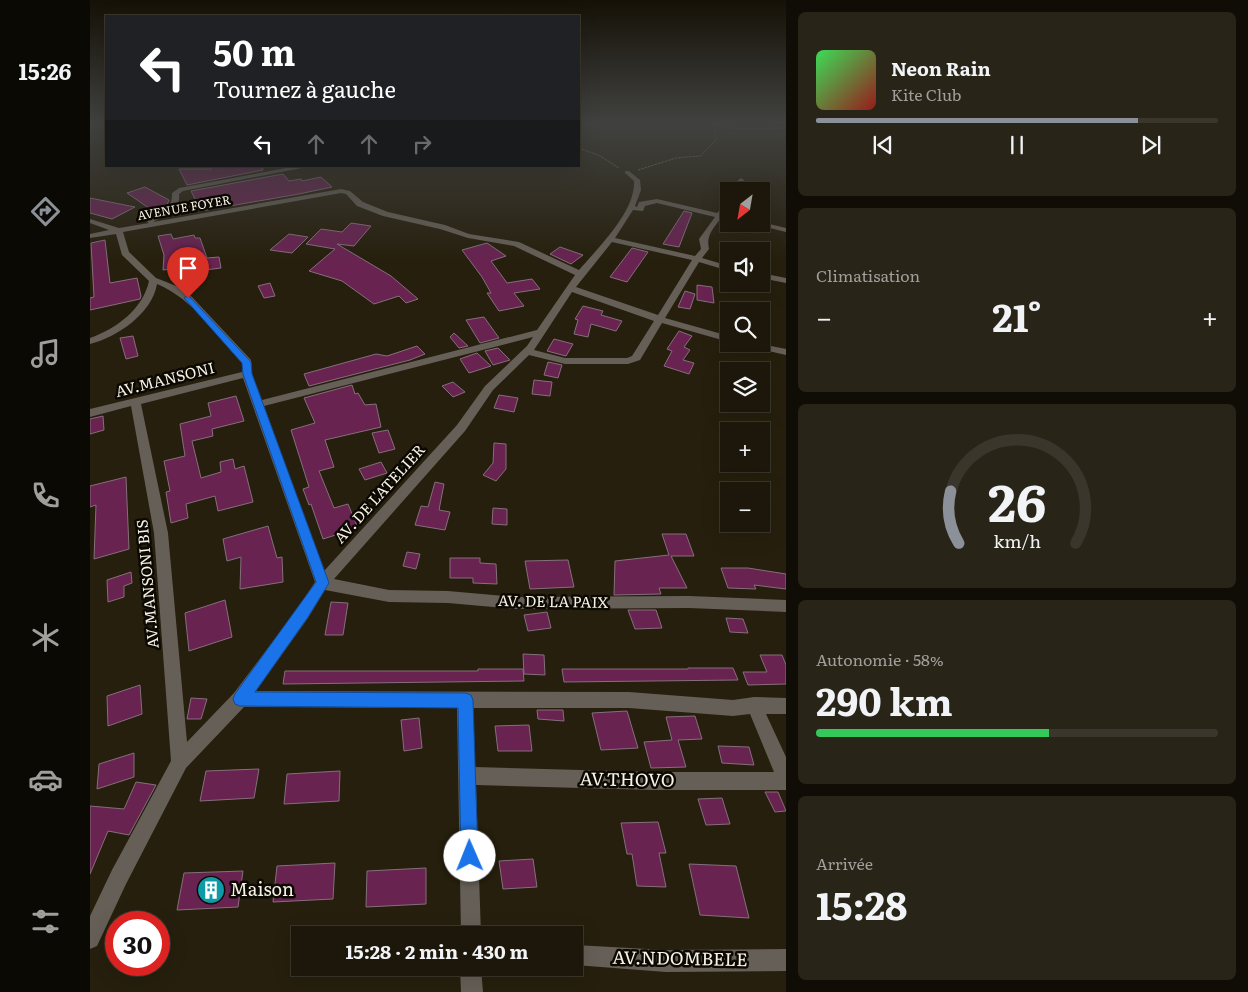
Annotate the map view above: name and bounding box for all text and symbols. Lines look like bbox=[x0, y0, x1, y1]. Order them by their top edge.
text: 50 m bbox=[213, 25, 296, 77]
icon: left bbox=[130, 35, 195, 100]
text: 15:26 bbox=[19, 54, 71, 87]
text: Neon Rain bbox=[891, 54, 991, 82]
text: Tournez à gauche bbox=[213, 72, 396, 105]
text: Kite Club bbox=[891, 82, 962, 106]
icon: left bbox=[249, 130, 277, 158]
icon: ahead bbox=[302, 130, 330, 158]
icon: ahead bbox=[355, 130, 383, 158]
icon: right bbox=[408, 130, 436, 158]
icon: previous bbox=[869, 131, 897, 159]
icon: pause bbox=[1003, 131, 1031, 159]
icon: next bbox=[1137, 131, 1165, 159]
north arrow bbox=[720, 182, 770, 232]
map controls bbox=[720, 182, 770, 532]
street label: AVENUE FOYER bbox=[136, 190, 232, 224]
icon: directions bbox=[28, 194, 63, 229]
button: sound bbox=[720, 242, 770, 292]
pin bbox=[167, 247, 209, 298]
icon: arrive bbox=[174, 254, 202, 282]
text: Climatisation bbox=[816, 263, 920, 287]
text: 21° bbox=[992, 287, 1042, 344]
text: − bbox=[816, 295, 832, 337]
text: + bbox=[1202, 295, 1218, 337]
button: search bbox=[720, 302, 770, 352]
icon: music bbox=[28, 336, 63, 371]
street label: AV.MANSONI bbox=[113, 355, 217, 402]
button: layers bbox=[720, 362, 770, 412]
button: + bbox=[720, 422, 770, 472]
street label: AV. DE L'ATELIER bbox=[328, 438, 430, 548]
text: 26 bbox=[988, 461, 1046, 538]
icon: phone bbox=[28, 478, 63, 513]
button: − bbox=[720, 482, 770, 532]
street label: AV.MANSONI BIS bbox=[129, 519, 164, 650]
text: km/h bbox=[993, 527, 1041, 554]
street label: AV. DE LA PAIX bbox=[498, 588, 609, 613]
icon: climate bbox=[28, 620, 63, 655]
text: Autonomie · 58% bbox=[816, 647, 944, 671]
text: 290 km bbox=[816, 671, 953, 728]
icon: car bbox=[28, 762, 63, 797]
street label: AV.THOVO bbox=[579, 764, 675, 793]
position arrow bbox=[443, 829, 495, 881]
text: Arrivée bbox=[816, 851, 873, 875]
building icon: Maison bbox=[196, 875, 226, 905]
place label: Maison bbox=[230, 875, 294, 902]
text: 15:28 bbox=[816, 875, 908, 932]
icon: filters bbox=[28, 904, 63, 939]
speed limit sign: 30 bbox=[105, 911, 170, 976]
text: 15:28 · 2 min · 430 m bbox=[345, 937, 529, 965]
street label: AV.NDOMBELE bbox=[612, 943, 748, 972]

